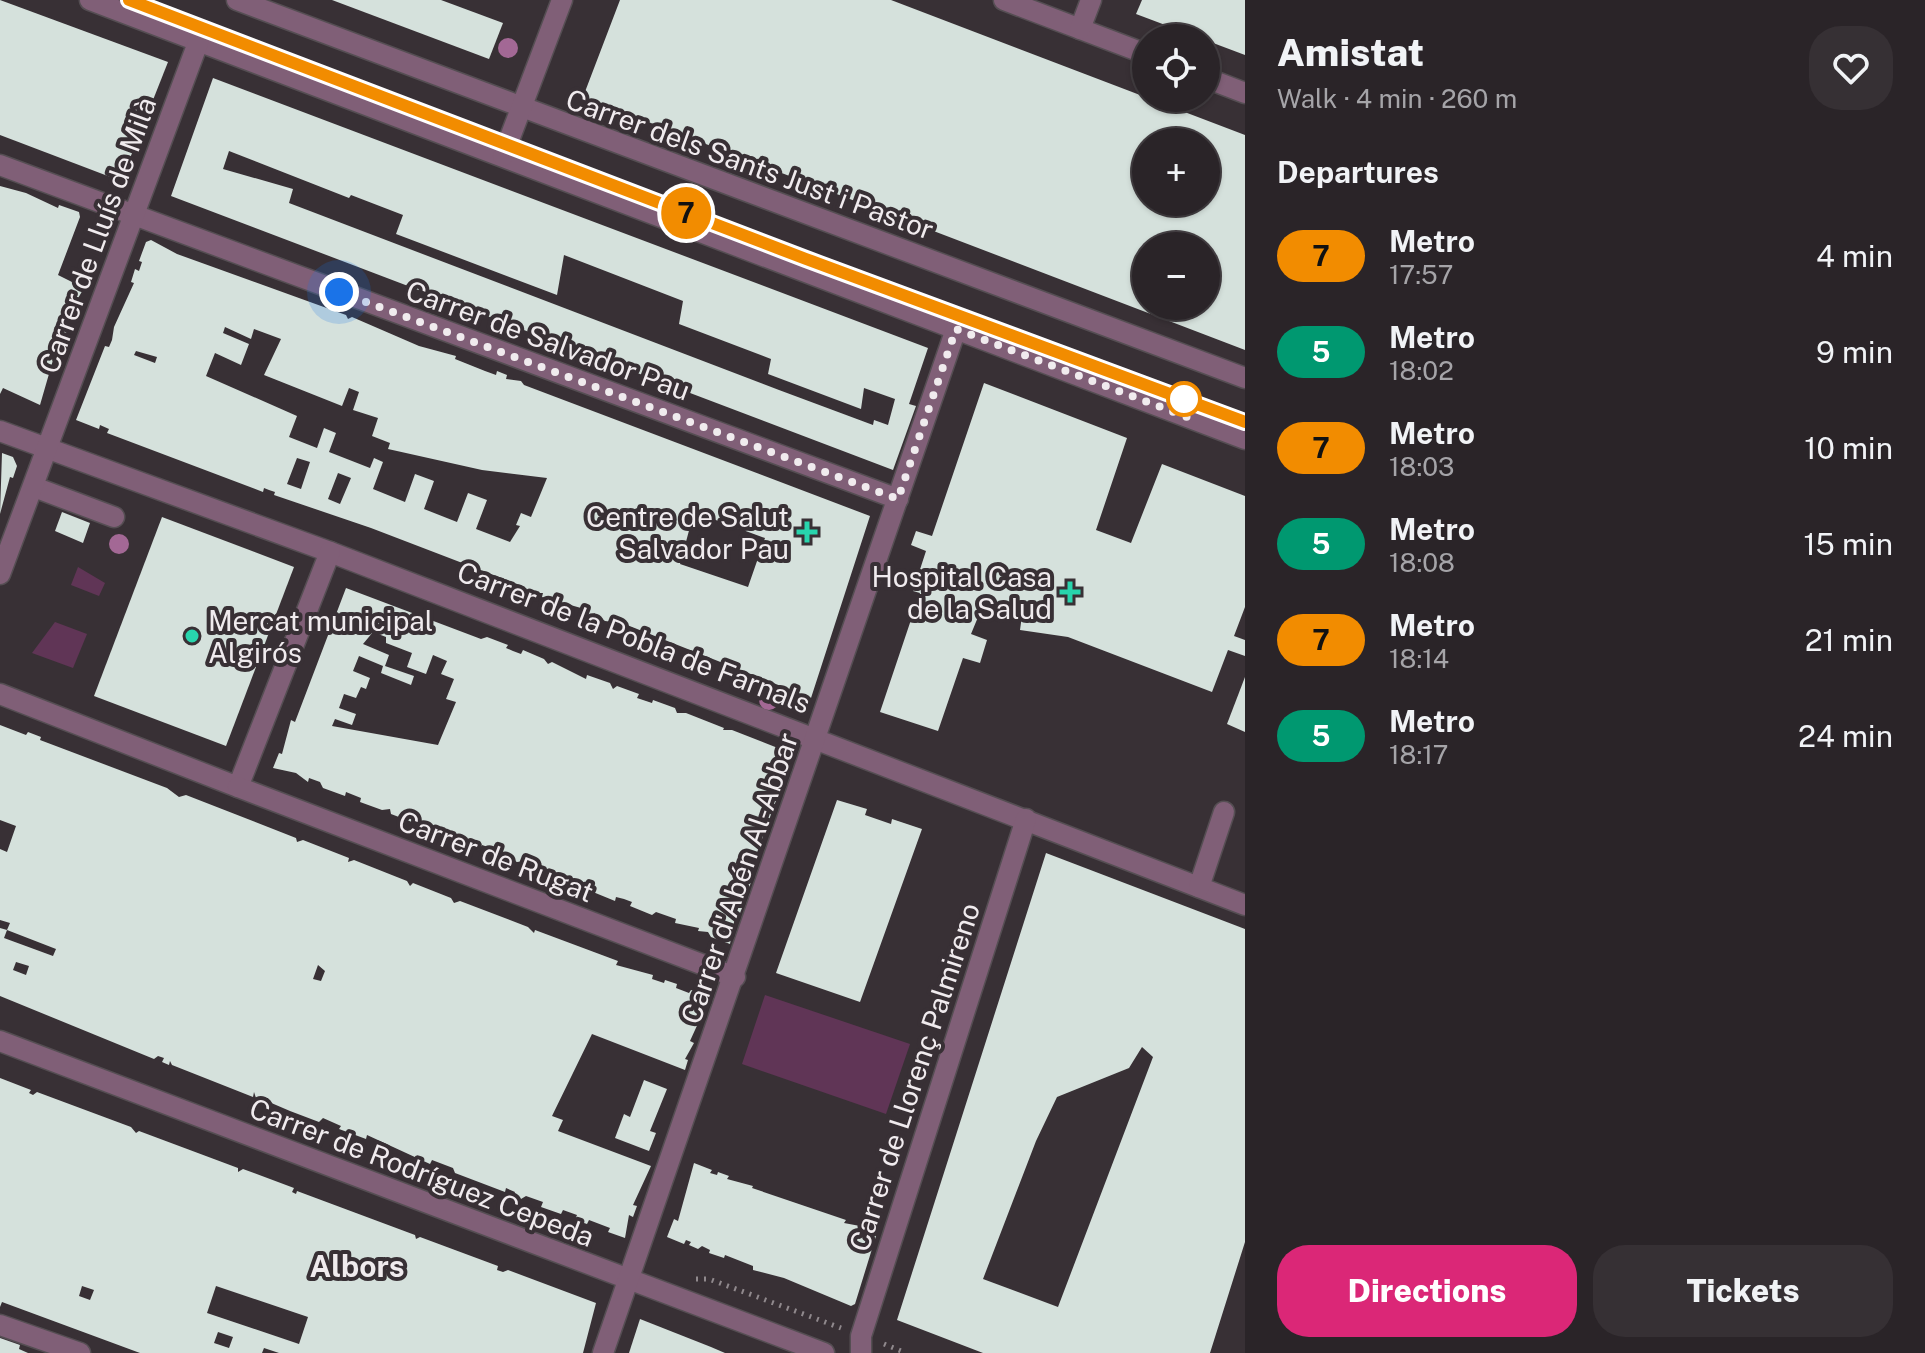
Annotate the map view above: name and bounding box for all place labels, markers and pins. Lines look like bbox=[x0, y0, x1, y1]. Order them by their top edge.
unlabelled marker bbox=[1167, 382, 1201, 416]
place label: Centre de Salut Salvador Pau bbox=[586, 500, 789, 565]
marker: Centre de Salut Salvador Pau bbox=[796, 521, 818, 543]
place label: Hospital Casa de la Salud bbox=[872, 560, 1052, 625]
marker: Hospital Casa de la Salud bbox=[1059, 581, 1081, 603]
place label: Mercat municipal Algirós bbox=[208, 604, 433, 669]
marker: Mercat municipal Algirós bbox=[183, 627, 201, 645]

